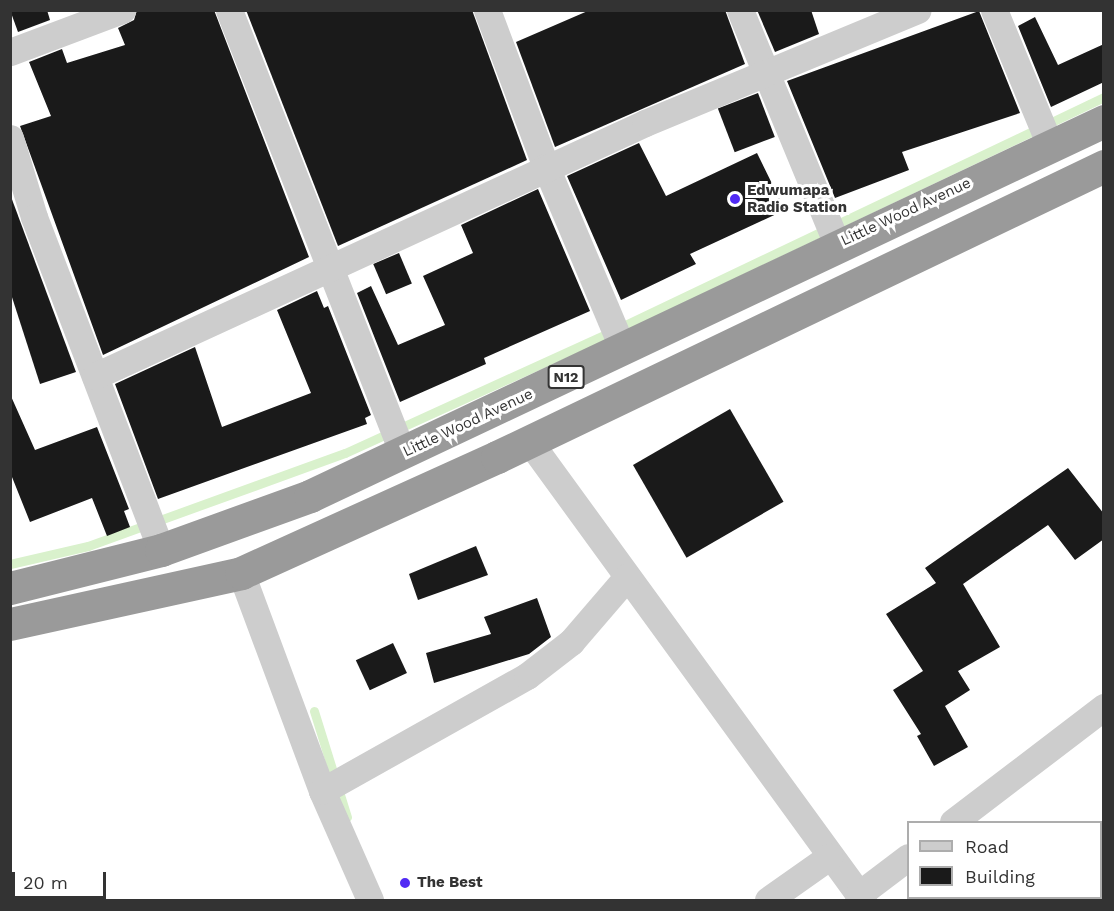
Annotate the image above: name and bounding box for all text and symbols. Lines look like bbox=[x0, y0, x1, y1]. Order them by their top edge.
street label: Little Wood Avenue bbox=[838, 174, 974, 250]
place label: Edwumapa Radio Station bbox=[747, 181, 847, 216]
marker: Edwumapa Radio Station bbox=[728, 192, 742, 206]
road number: N12 bbox=[546, 366, 586, 388]
street label: Little Wood Avenue bbox=[400, 385, 536, 461]
legend bbox=[907, 821, 1102, 899]
text: Road bbox=[965, 836, 1009, 857]
scale bar bbox=[15, 860, 110, 898]
text: Building bbox=[965, 866, 1035, 887]
text: 20 m bbox=[23, 872, 68, 893]
place label: The Best bbox=[417, 874, 482, 892]
marker: The Best bbox=[398, 876, 412, 890]

